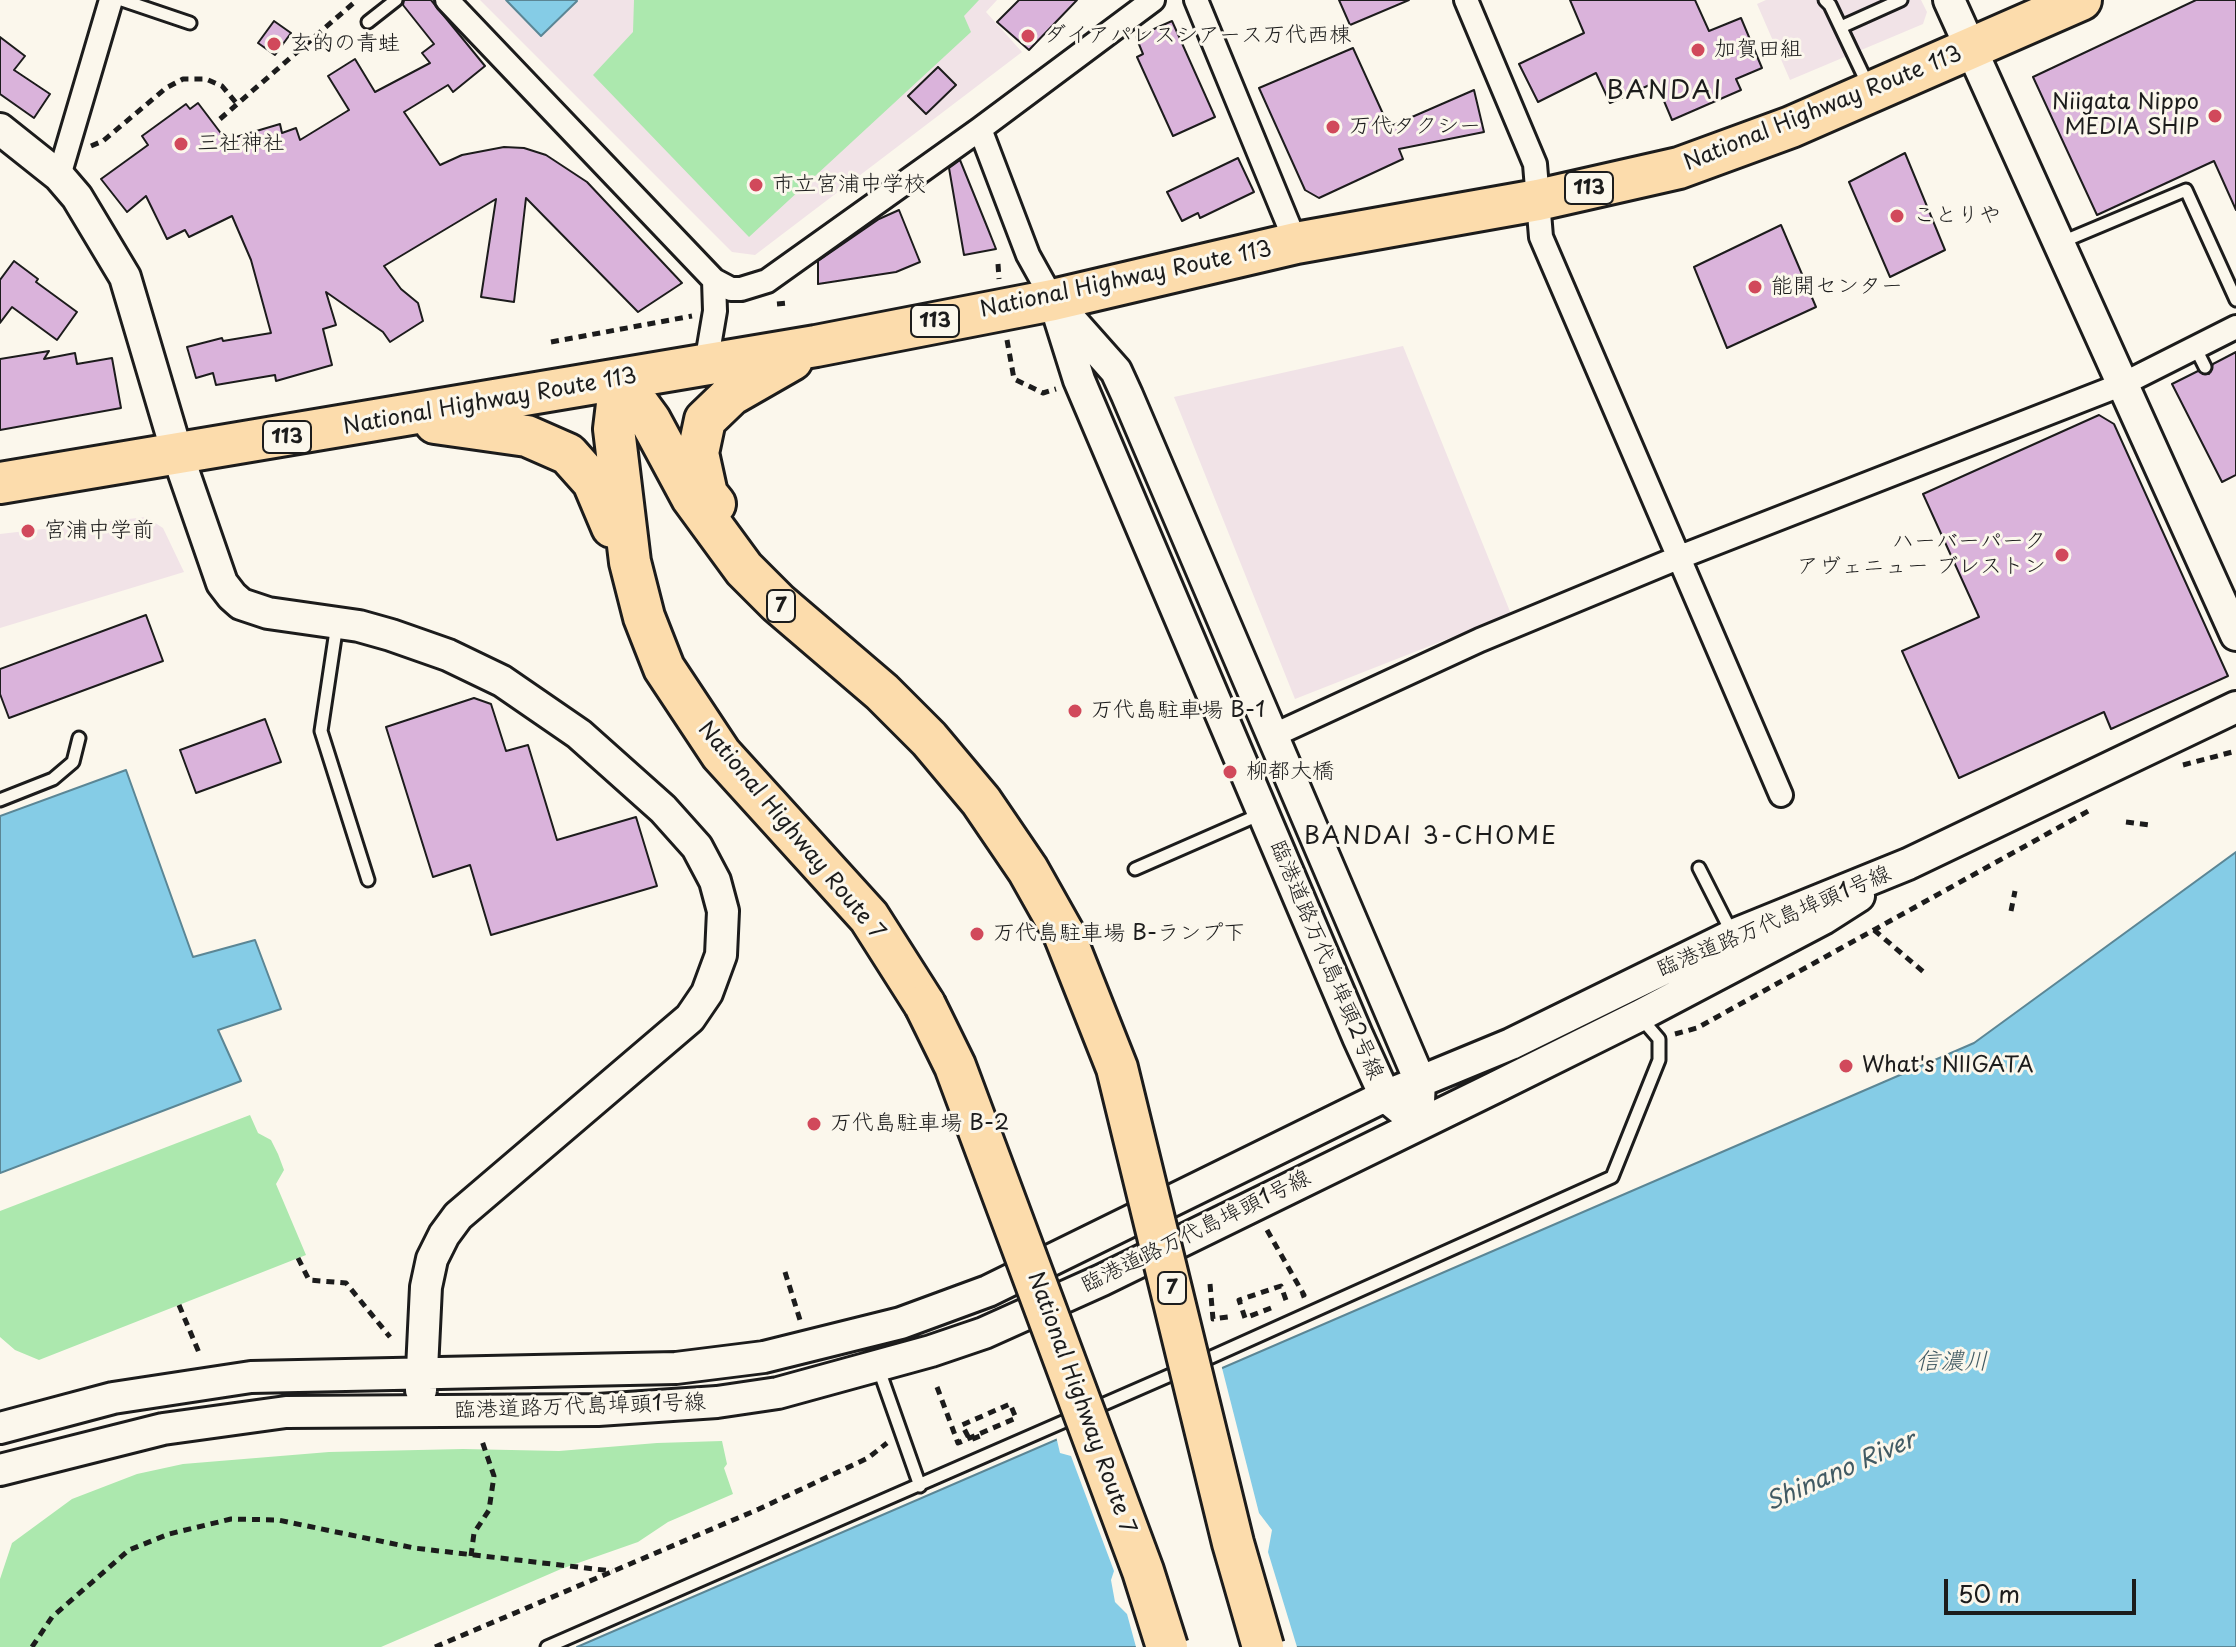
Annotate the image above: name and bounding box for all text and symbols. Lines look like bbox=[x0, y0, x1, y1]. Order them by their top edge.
place label: ダイアパレスシアース万代西棟 bbox=[1044, 23, 1351, 49]
marker: ダイアパレスシアース万代西棟 bbox=[1019, 27, 1037, 45]
place label: 玄的の青蛙 bbox=[290, 31, 400, 57]
marker: 玄的の青蛙 bbox=[265, 35, 283, 53]
place label: 加賀田組 bbox=[1714, 37, 1802, 63]
street label: National Highway Route 113 bbox=[1680, 41, 1966, 177]
marker: 加賀田組 bbox=[1689, 41, 1707, 59]
district label: BANDAI bbox=[1606, 76, 1724, 108]
place label: Niigata Nippo MEDIA SHIP bbox=[2052, 90, 2199, 142]
marker: Niigata Nippo MEDIA SHIP bbox=[2206, 107, 2224, 125]
place label: 万代タクシー bbox=[1349, 114, 1481, 140]
marker: 万代タクシー bbox=[1324, 118, 1342, 136]
place label: 三社神社 bbox=[197, 131, 285, 157]
marker: 三社神社 bbox=[172, 135, 190, 153]
place label: 市立宮浦中学校 bbox=[772, 172, 926, 198]
road number: 113 bbox=[1565, 172, 1613, 204]
marker: 市立宮浦中学校 bbox=[747, 176, 765, 194]
place label: ことりや bbox=[1913, 203, 2001, 229]
marker: ことりや bbox=[1888, 207, 1906, 225]
street label: National Highway Route 113 bbox=[978, 236, 1274, 324]
place label: 能開センター bbox=[1771, 274, 1903, 300]
marker: 能開センター bbox=[1746, 278, 1764, 296]
road number: 113 bbox=[911, 305, 959, 337]
street label: National Highway Route 113 bbox=[341, 363, 639, 441]
road number: 113 bbox=[263, 421, 311, 453]
place label: 宮浦中学前 bbox=[44, 518, 154, 544]
marker: 宮浦中学前 bbox=[19, 522, 37, 540]
place label: ハーバーパーク アヴェニュー ブレストン bbox=[1797, 529, 2046, 580]
marker: ハーバーパーク アヴェニュー ブレストン bbox=[2053, 546, 2071, 564]
road number: 7 bbox=[767, 590, 795, 622]
place label: 万代島駐車場 B-1 bbox=[1091, 698, 1265, 724]
marker: 万代島駐車場 B-1 bbox=[1066, 702, 1084, 720]
street label: National Highway Route 7 bbox=[692, 717, 890, 945]
place label: 柳都大橋 bbox=[1246, 759, 1334, 785]
marker: 柳都大橋 bbox=[1221, 763, 1239, 781]
district label: BANDAI 3-CHOME bbox=[1304, 823, 1558, 851]
street label: 臨港道路万代島埠頭2号線 bbox=[1264, 836, 1388, 1084]
street label: 臨港道路万代島埠頭1号線 bbox=[1653, 861, 1895, 983]
place label: 万代島駐車場 B-ランプ下 bbox=[993, 921, 1245, 947]
marker: 万代島駐車場 B-ランプ下 bbox=[968, 925, 986, 943]
place label: What's NIIGATA bbox=[1862, 1053, 2034, 1079]
marker: What's NIIGATA bbox=[1837, 1057, 1855, 1075]
place label: 万代島駐車場 B-2 bbox=[830, 1111, 1009, 1137]
marker: 万代島駐車場 B-2 bbox=[805, 1115, 823, 1133]
street label: 臨港道路万代島埠頭1号線 bbox=[1077, 1165, 1315, 1299]
street label: National Highway Route 7 bbox=[1021, 1269, 1141, 1537]
road number: 7 bbox=[1158, 1272, 1186, 1304]
water label: 信濃川 bbox=[1916, 1348, 1988, 1376]
street label: 臨港道路万代島埠頭1号線 bbox=[454, 1389, 706, 1425]
water label: Shinano River bbox=[1762, 1426, 1920, 1518]
scale bar bbox=[1948, 1563, 2140, 1613]
text: 50 m bbox=[1958, 1575, 2020, 1611]

